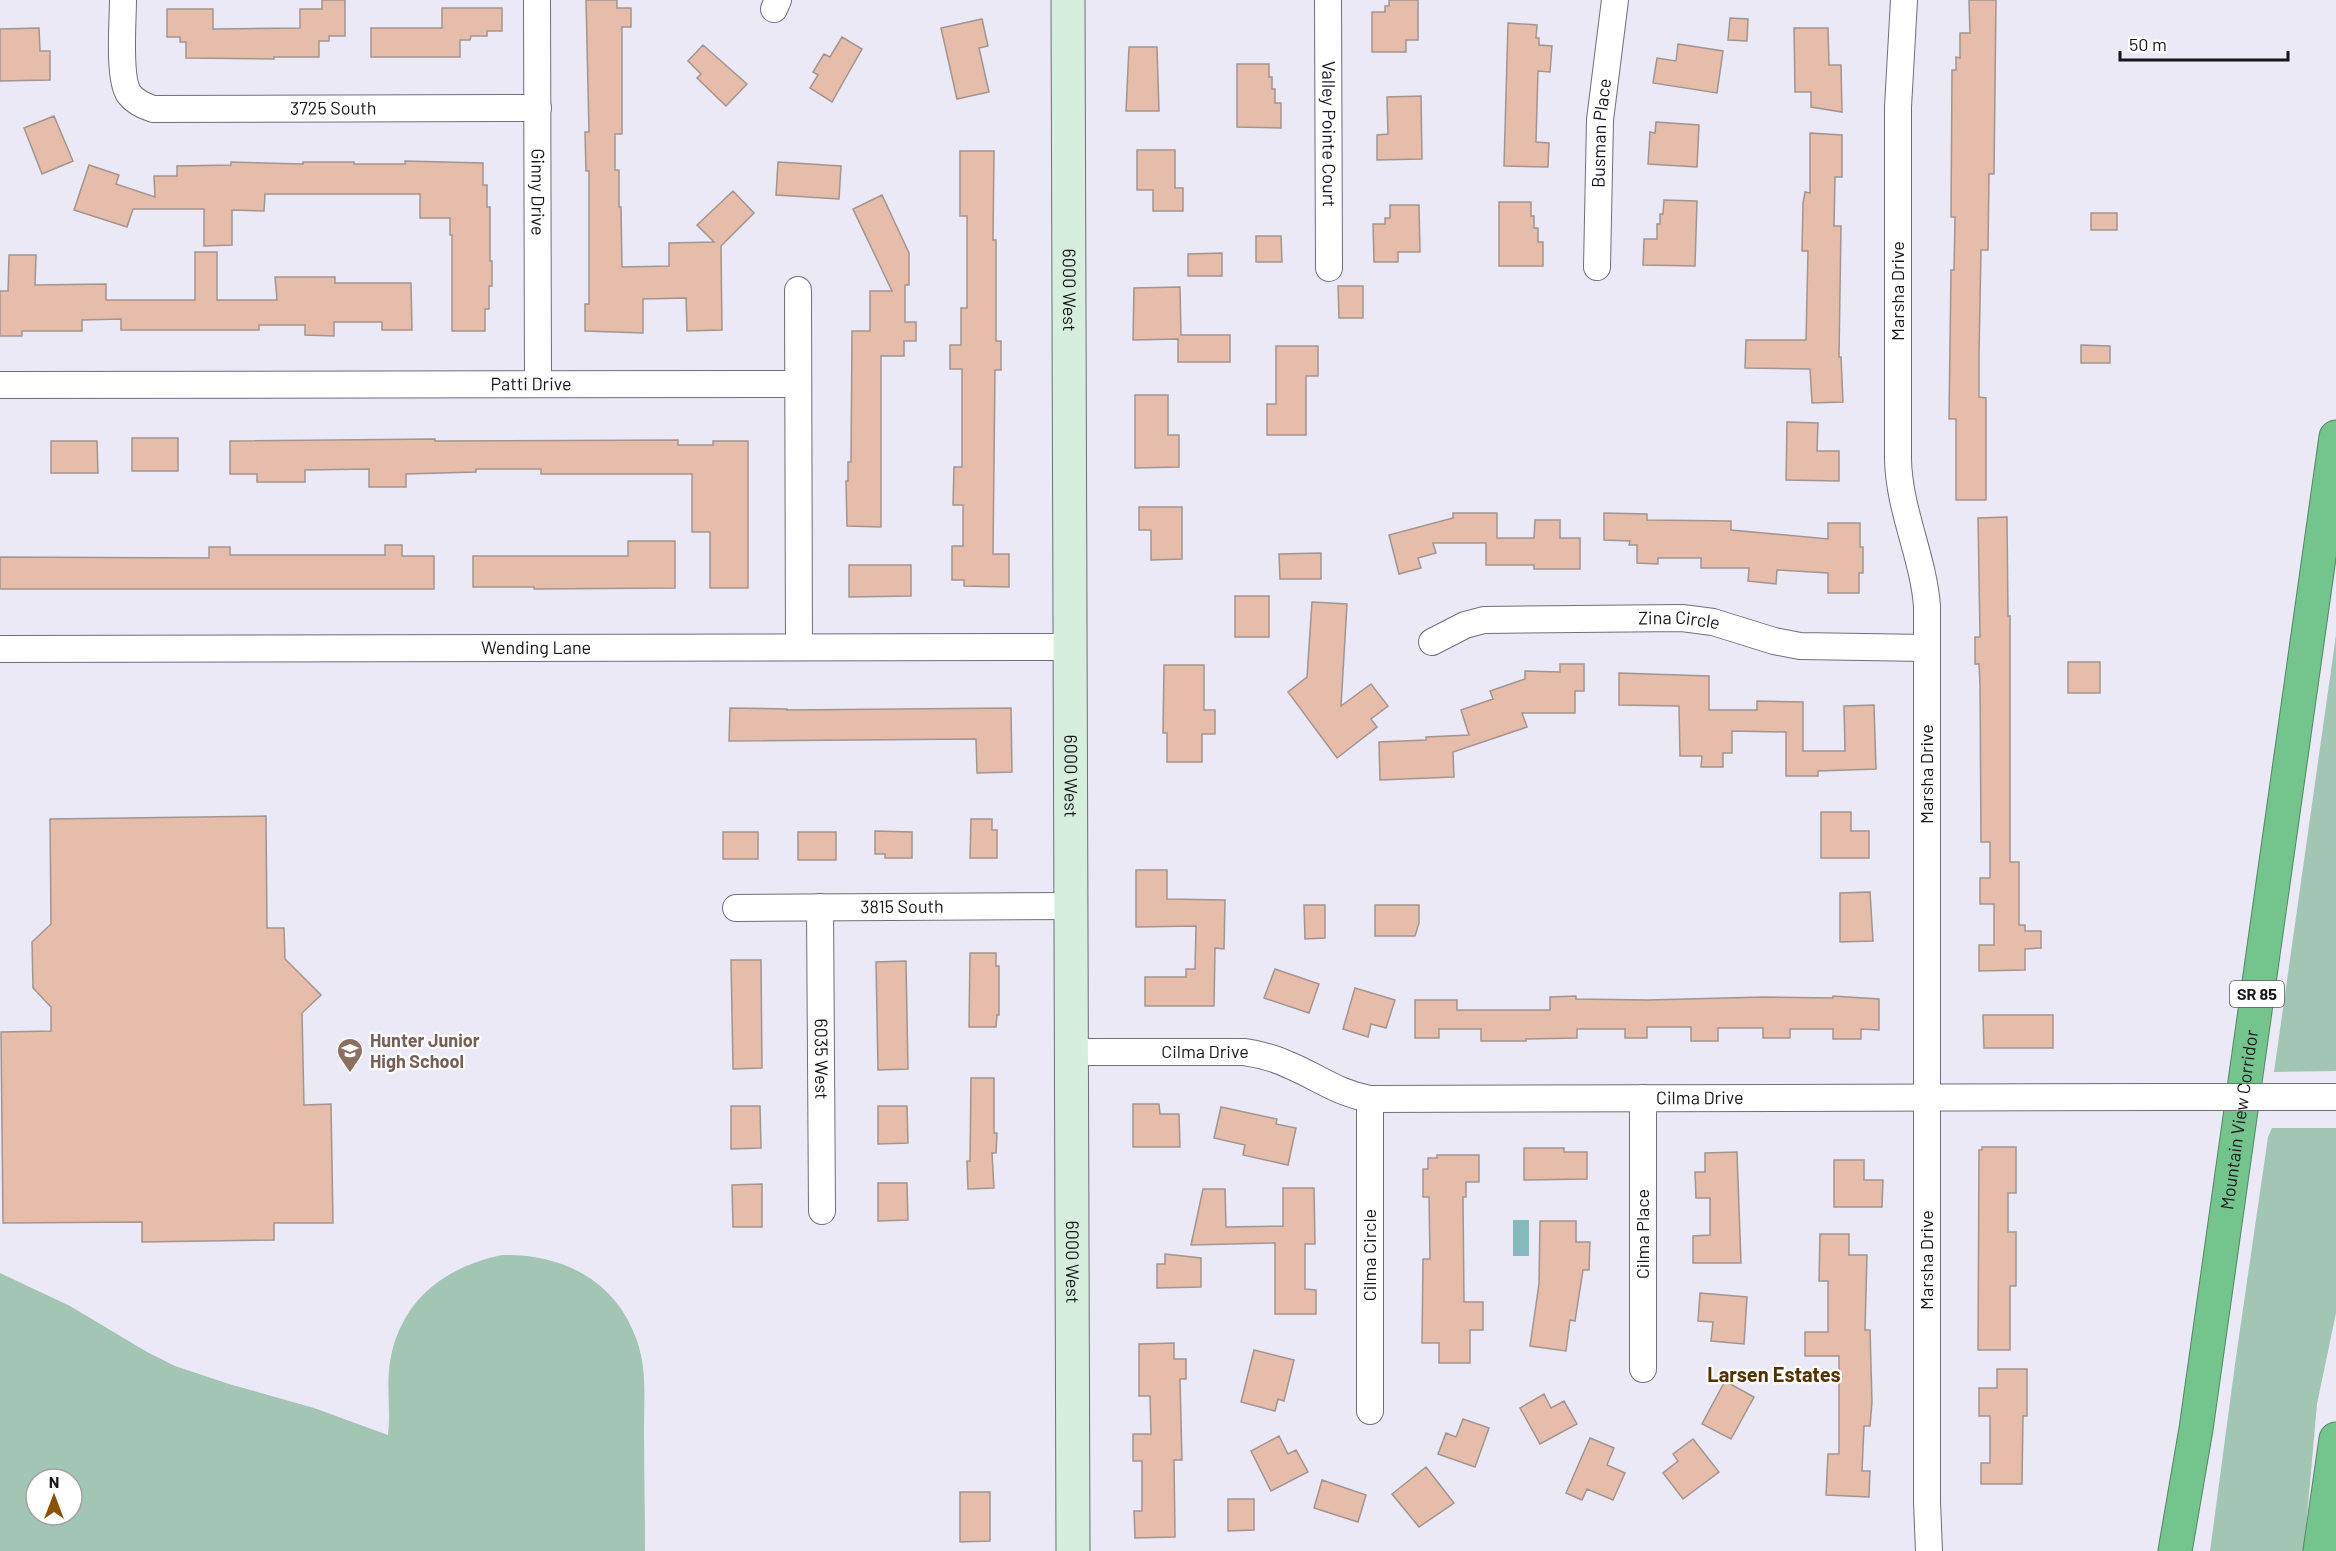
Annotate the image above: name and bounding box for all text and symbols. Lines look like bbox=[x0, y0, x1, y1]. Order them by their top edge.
scale bar bbox=[2120, 24, 2288, 62]
text: 50 m bbox=[2129, 33, 2167, 55]
street label: Valley Pointe Court bbox=[1318, 61, 1341, 207]
street label: Busman Place bbox=[1587, 77, 1615, 188]
street label: 3725 South bbox=[290, 96, 377, 119]
street label: Ginny Drive bbox=[527, 148, 550, 236]
street label: Marsha Drive bbox=[1886, 241, 1908, 341]
street label: 6000 West bbox=[1059, 248, 1081, 332]
street label: Patti Drive bbox=[490, 372, 572, 394]
street label: Zina Circle bbox=[1638, 606, 1723, 634]
street label: Wending Lane bbox=[481, 636, 591, 658]
street label: Marsha Drive bbox=[1915, 724, 1937, 824]
street label: 6000 West bbox=[1060, 734, 1083, 818]
street label: 3815 South bbox=[860, 895, 944, 917]
road number: SR 85 bbox=[2230, 981, 2284, 1007]
street label: 6035 West bbox=[811, 1018, 833, 1100]
street label: Mountain View Corridor bbox=[2215, 1028, 2262, 1211]
place label: Hunter Junior High School bbox=[370, 1029, 480, 1072]
school or university icon: Hunter Junior High School bbox=[335, 1036, 365, 1074]
street label: Cilma Drive bbox=[1161, 1040, 1249, 1062]
street label: Cilma Drive bbox=[1656, 1086, 1744, 1108]
street label: Cilma Place bbox=[1631, 1189, 1653, 1279]
street label: Cilma Circle bbox=[1358, 1209, 1380, 1301]
street label: Marsha Drive bbox=[1915, 1210, 1937, 1310]
street label: 6000 West bbox=[1062, 1220, 1084, 1304]
district label: Larsen Estates bbox=[1707, 1362, 1841, 1386]
north arrow bbox=[24, 1467, 84, 1527]
text: N bbox=[49, 1472, 59, 1491]

